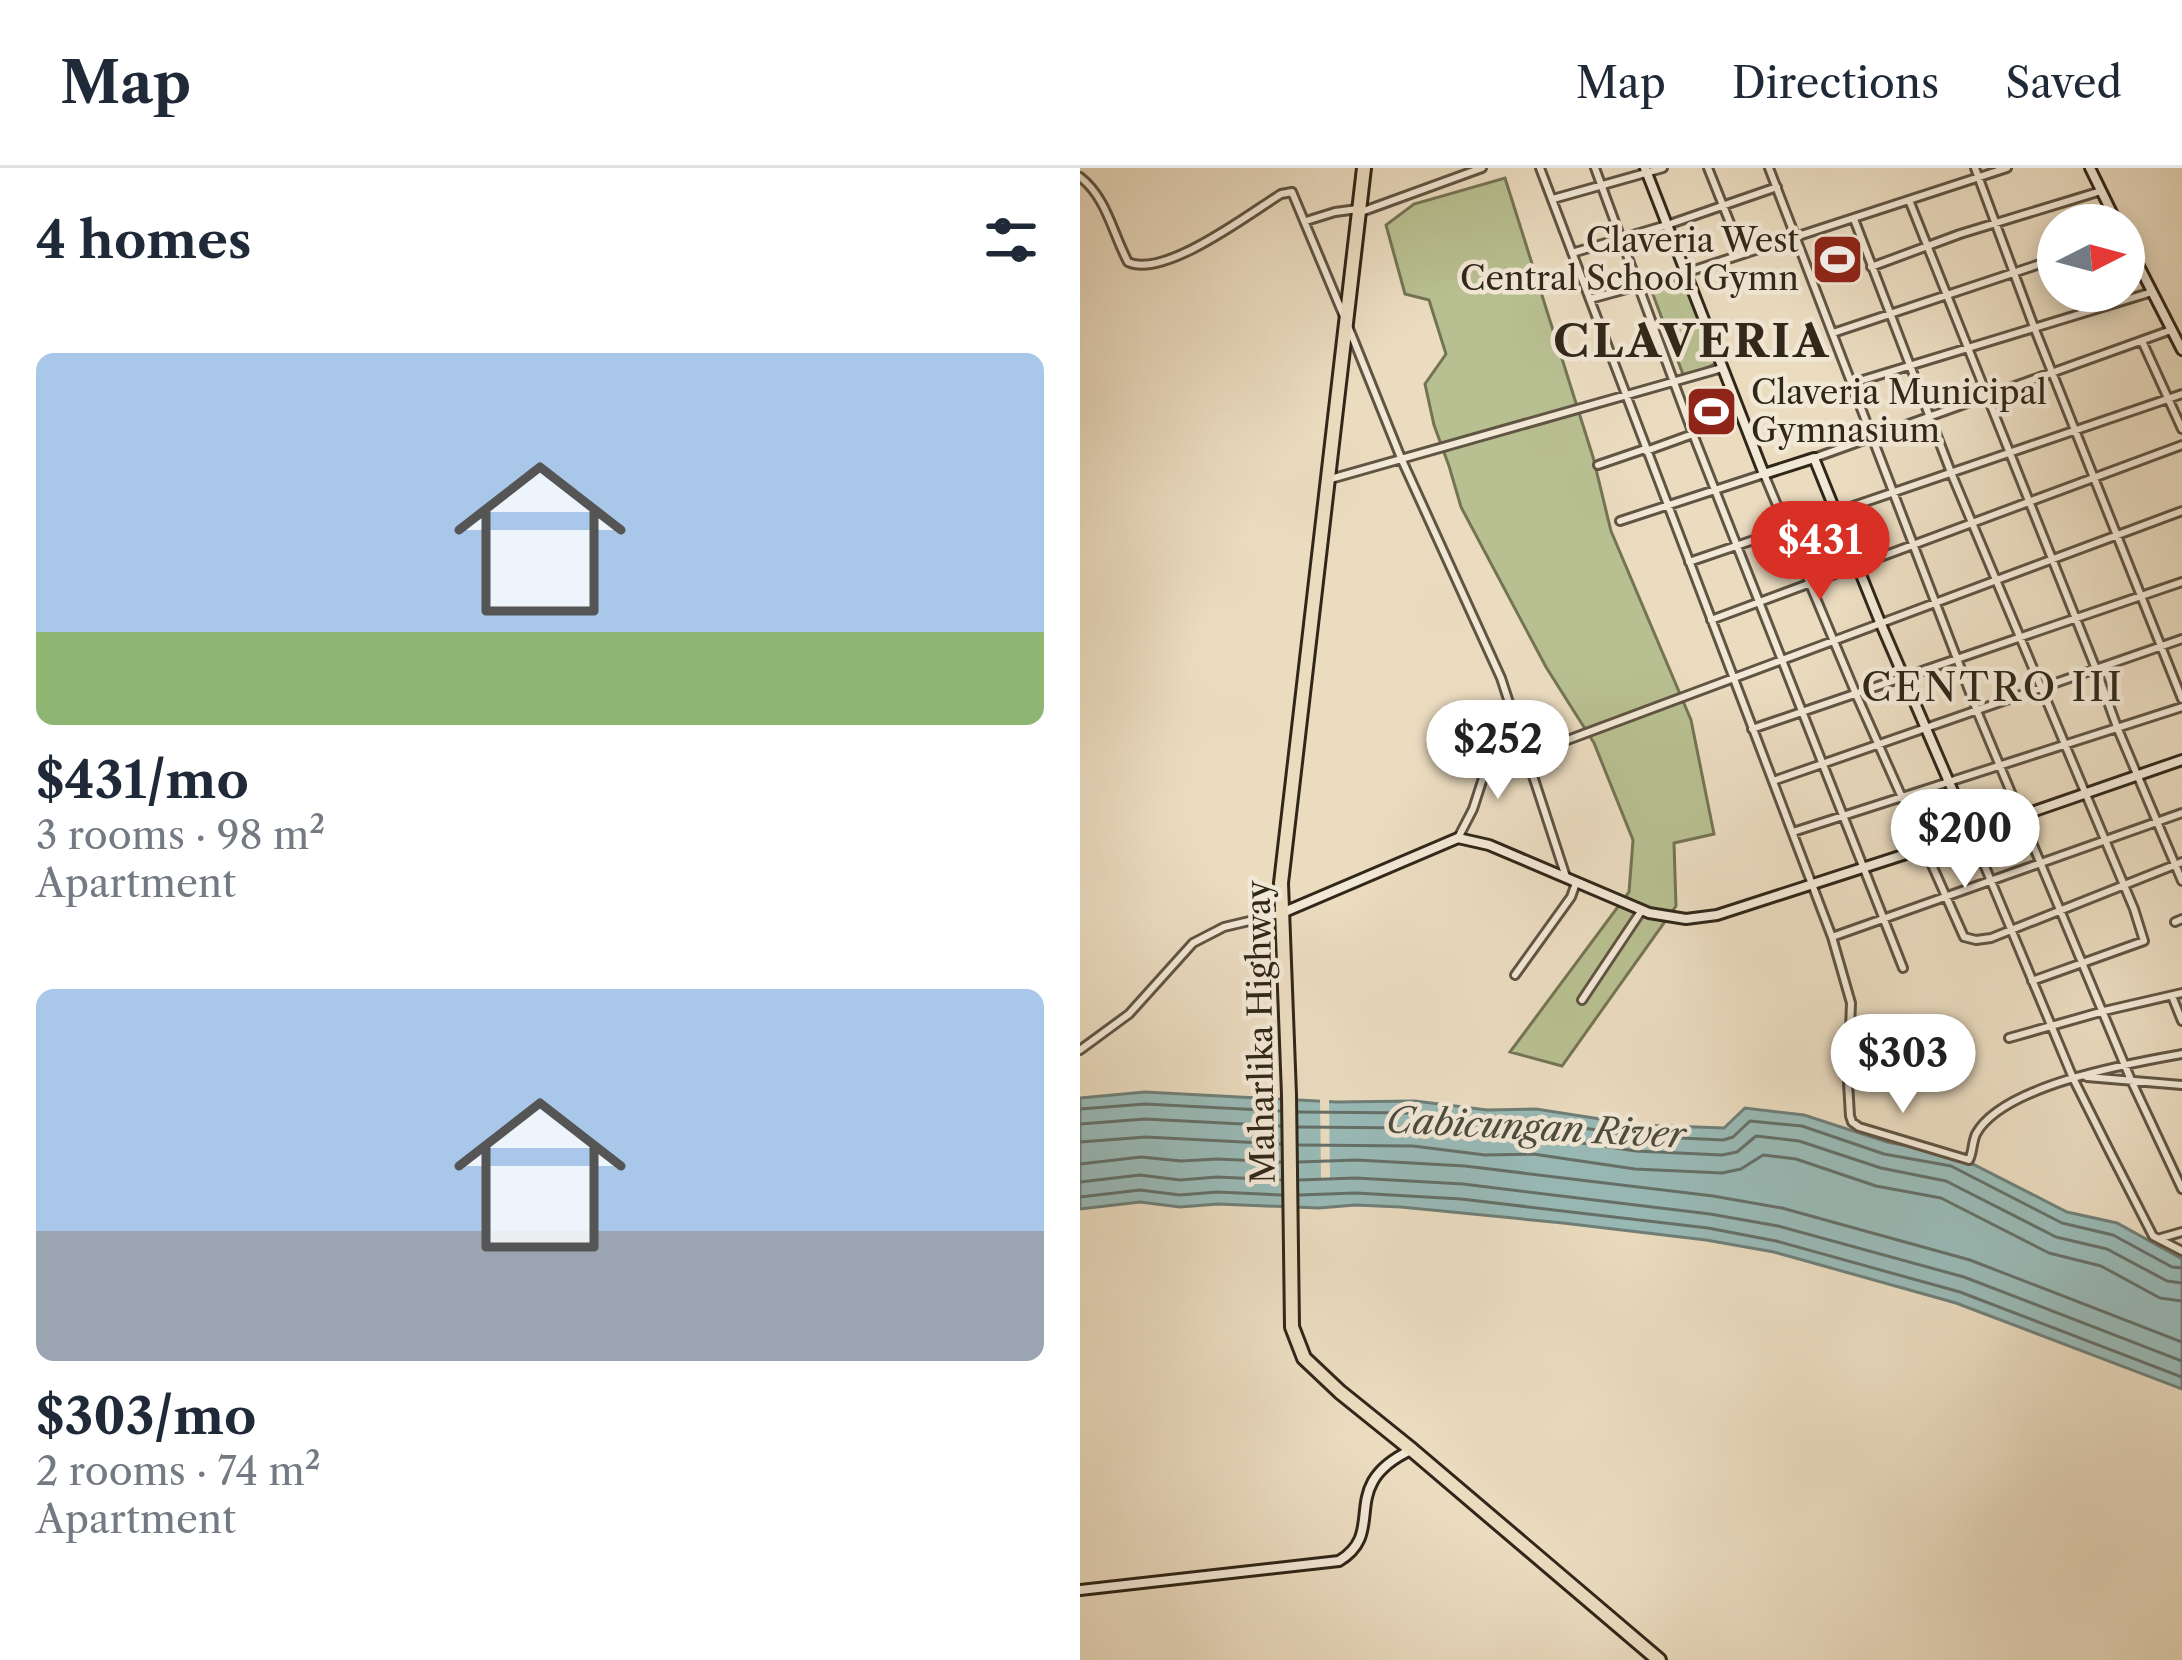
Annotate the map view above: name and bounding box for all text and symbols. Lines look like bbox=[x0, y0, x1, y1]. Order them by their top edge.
text: Map bbox=[60, 48, 191, 118]
text: Map bbox=[1576, 57, 1666, 109]
text: Directions bbox=[1732, 57, 1939, 109]
text: Saved bbox=[2005, 57, 2122, 109]
north arrow bbox=[2037, 204, 2145, 312]
map controls bbox=[2037, 204, 2145, 312]
icon: filters bbox=[978, 207, 1044, 273]
text: 4 homes bbox=[36, 209, 251, 271]
place label: Claveria West Central School Gymn bbox=[1460, 220, 1799, 299]
sports icon: Claveria West Central School Gymn bbox=[1810, 231, 1866, 287]
district label: CLAVERIA bbox=[1553, 313, 1831, 369]
place label: Claveria Municipal Gymnasium bbox=[1751, 372, 2047, 451]
sports icon: Claveria Municipal Gymnasium bbox=[1684, 383, 1740, 439]
icon: home bbox=[432, 431, 648, 647]
pin: $431 bbox=[1749, 501, 1891, 603]
text: $431 bbox=[1778, 516, 1862, 564]
district label: CENTRO III bbox=[1861, 663, 2125, 711]
pin: $252 bbox=[1427, 700, 1569, 802]
text: $252 bbox=[1453, 715, 1543, 763]
text: $431/mo bbox=[36, 749, 249, 811]
pin: $200 bbox=[1894, 789, 2036, 891]
text: $200 bbox=[1918, 804, 2012, 852]
text: 3 rooms · 98 m² bbox=[36, 811, 325, 859]
text: Apartment bbox=[36, 859, 236, 907]
street label: Maharlika Highway bbox=[1237, 879, 1284, 1184]
pin: $303 bbox=[1832, 1014, 1974, 1116]
text: $303 bbox=[1858, 1029, 1948, 1077]
icon: home bbox=[432, 1067, 648, 1283]
water label: Cabicungan River bbox=[1385, 1097, 1689, 1157]
text: $303/mo bbox=[36, 1385, 256, 1447]
text: 2 rooms · 74 m² bbox=[36, 1447, 321, 1495]
text: Apartment bbox=[36, 1495, 236, 1543]

